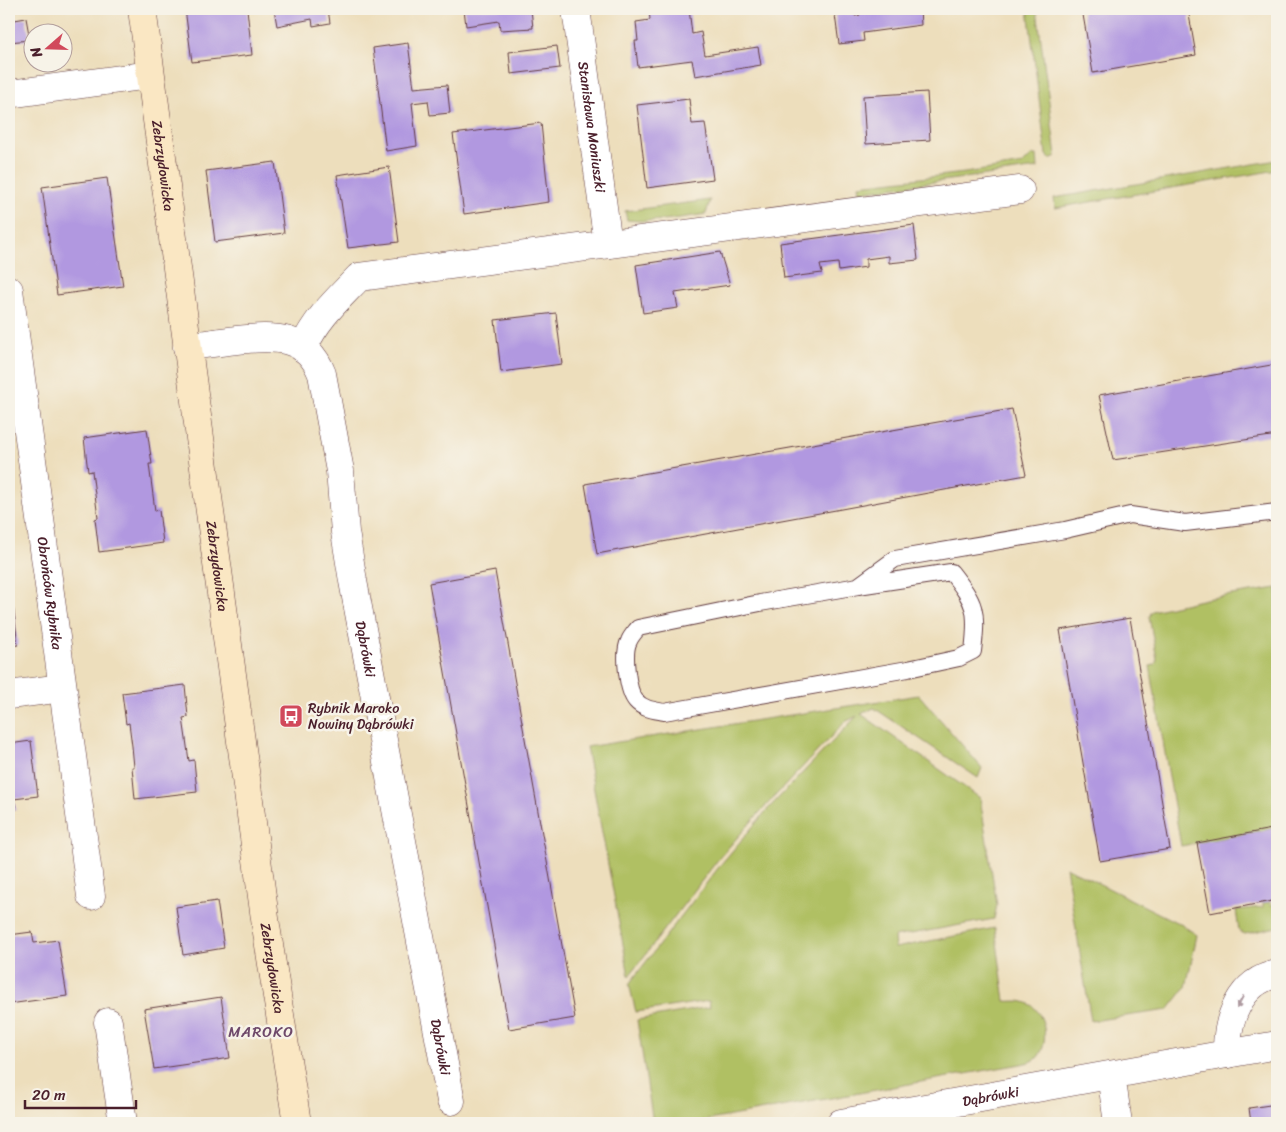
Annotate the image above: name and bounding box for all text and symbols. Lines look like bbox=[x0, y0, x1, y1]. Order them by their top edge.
north arrow bbox=[22, 22, 72, 72]
text: N bbox=[23, 43, 50, 62]
street label: Stanisława Moniuszki bbox=[570, 60, 613, 195]
street label: Zebrzydowicka bbox=[144, 119, 181, 213]
street label: Zebrzydowicka bbox=[198, 519, 235, 613]
street label: Obrońców Rybnika bbox=[30, 535, 70, 652]
street label: Dąbrówki bbox=[348, 619, 383, 680]
place label: Rybnik Maroko Nowiny Dąbrówki bbox=[308, 696, 415, 737]
bus stop icon: Rybnik Maroko Nowiny Dąbrówki bbox=[278, 703, 304, 729]
street label: Zebrzydowicka bbox=[253, 921, 292, 1015]
one-way arrow bbox=[1236, 994, 1244, 1009]
street label: Dąbrówki bbox=[423, 1017, 458, 1078]
district label: MAROKO bbox=[228, 1019, 294, 1045]
scale bar bbox=[25, 1077, 136, 1109]
street label: Dąbrówki bbox=[960, 1079, 1022, 1114]
text: 20 m bbox=[32, 1082, 66, 1108]

